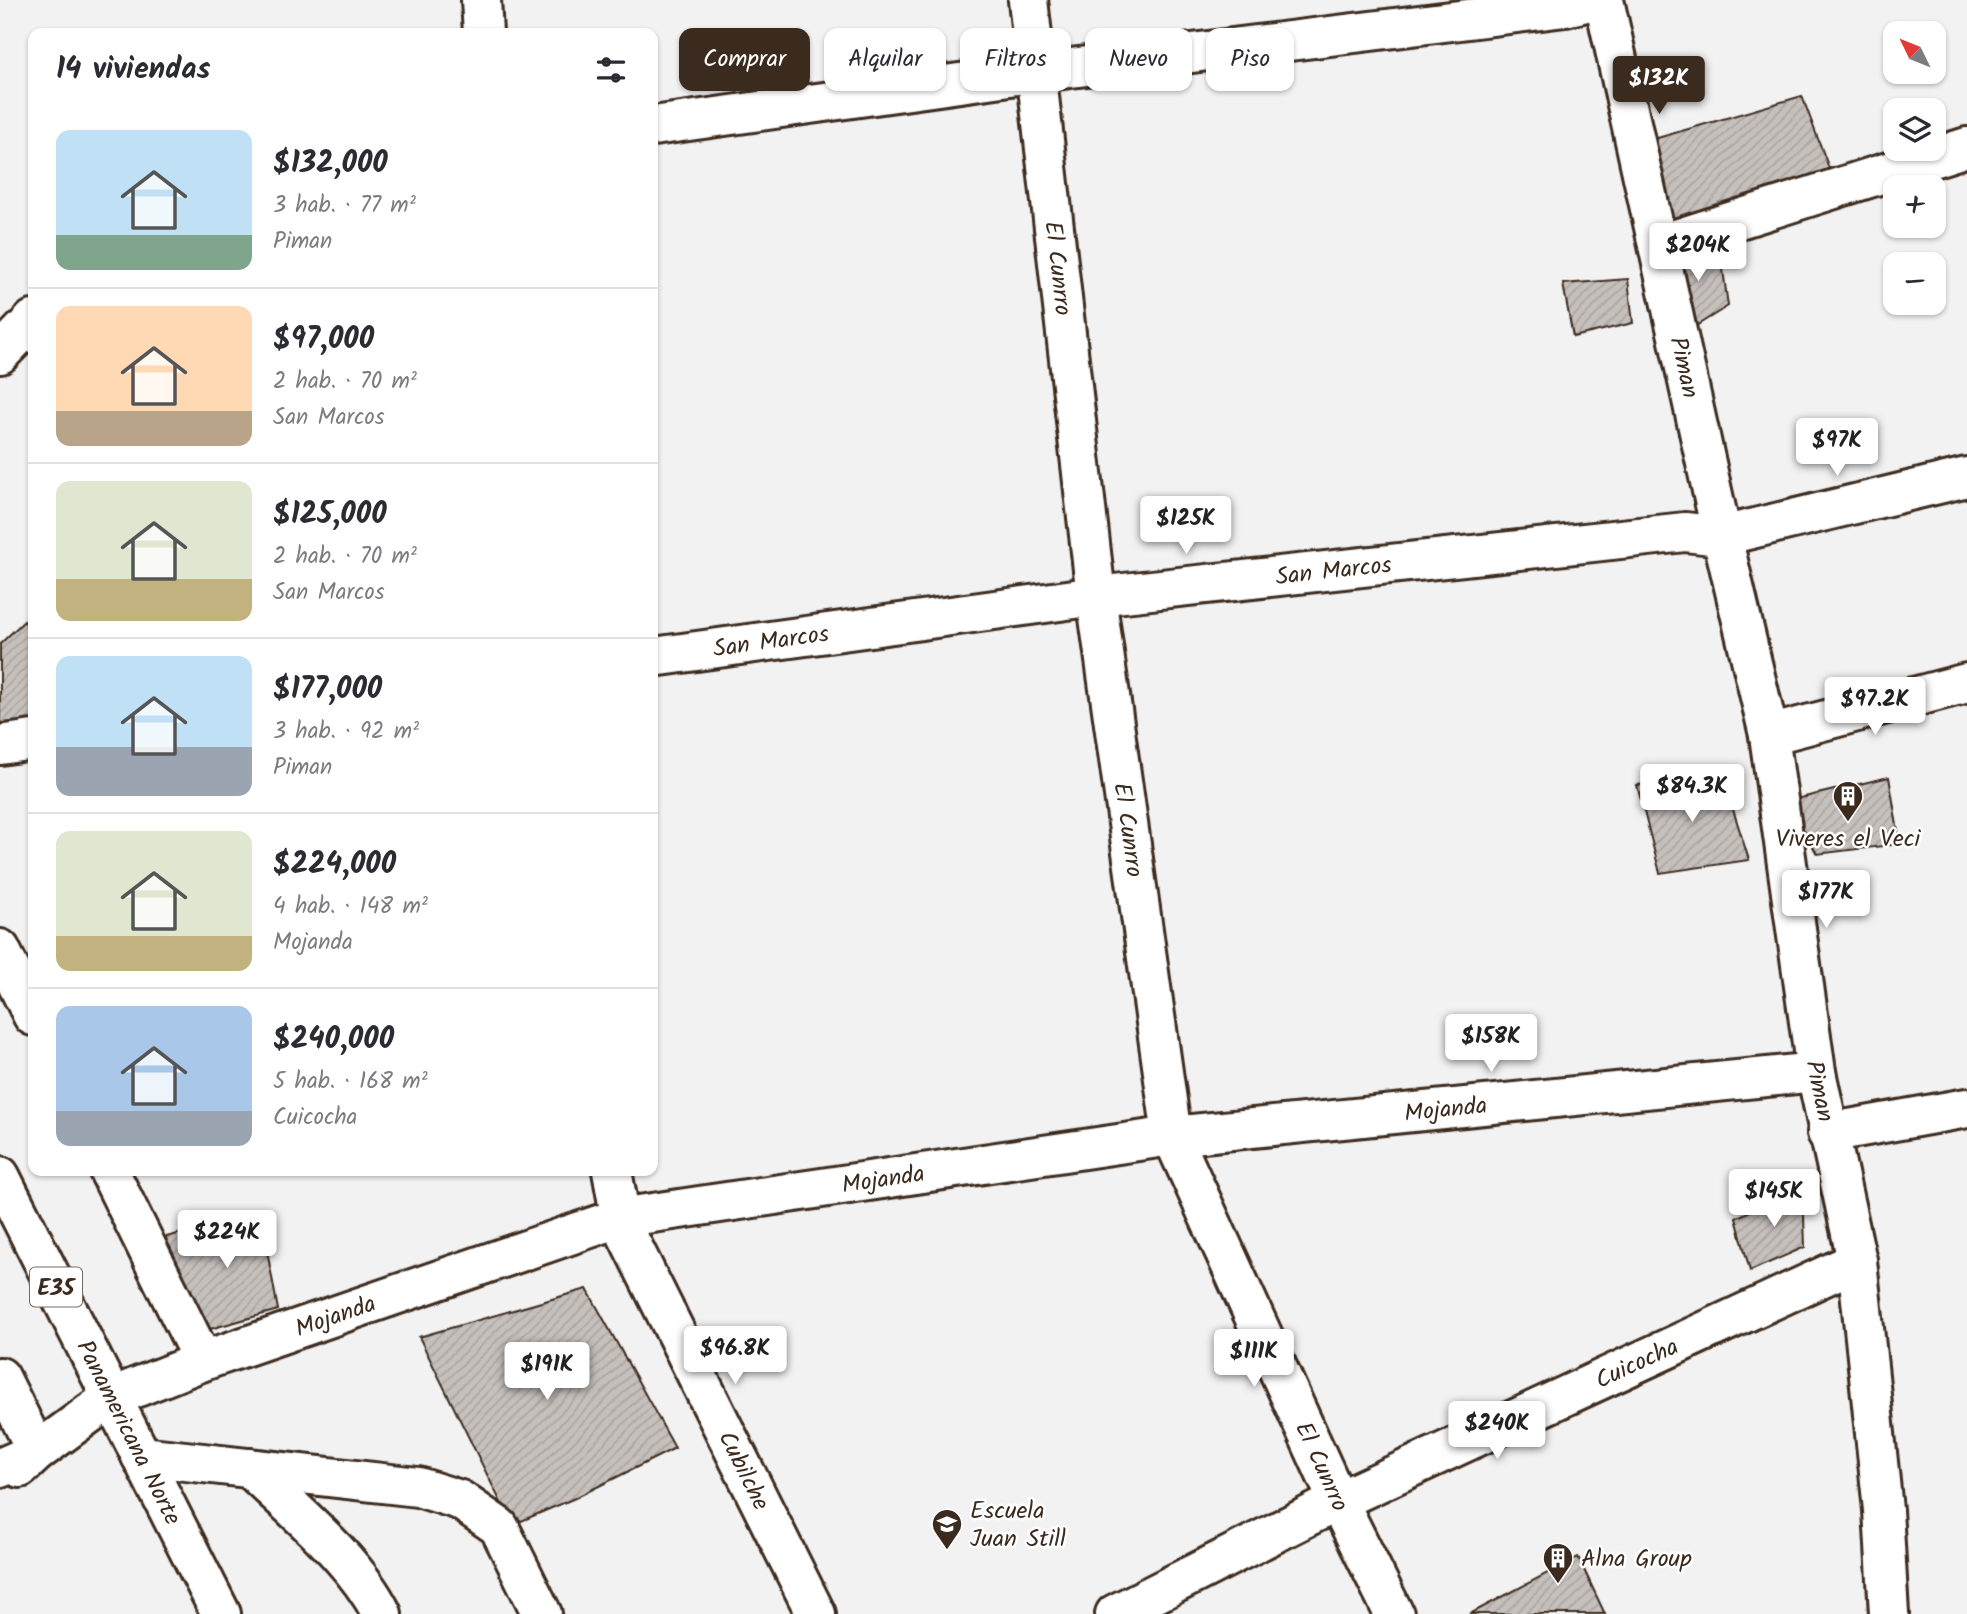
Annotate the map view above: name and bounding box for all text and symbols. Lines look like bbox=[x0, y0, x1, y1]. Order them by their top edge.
north arrow bbox=[1883, 21, 1946, 84]
map controls bbox=[1883, 21, 1946, 315]
chip: Comprar bbox=[679, 28, 810, 91]
chip: Alquilar bbox=[824, 28, 946, 91]
chip: Filtros bbox=[960, 28, 1071, 91]
chip: Nuevo bbox=[1085, 28, 1192, 91]
chip: Piso bbox=[1206, 28, 1294, 91]
text: 14 viviendas bbox=[56, 46, 211, 94]
icon: filters bbox=[592, 51, 630, 89]
pin: $132K bbox=[1610, 57, 1708, 116]
text: $132K bbox=[1629, 61, 1689, 97]
button: layers bbox=[1883, 98, 1946, 161]
text: $132,000 bbox=[273, 140, 388, 188]
icon: home bbox=[112, 158, 196, 242]
button: + bbox=[1883, 175, 1946, 238]
text: 3 hab. · 77 m² bbox=[273, 188, 416, 224]
street label: El Cunrro bbox=[1032, 219, 1082, 318]
text: Piman bbox=[273, 224, 332, 260]
pin: $204K bbox=[1649, 224, 1747, 283]
text: $204K bbox=[1665, 228, 1731, 264]
button: − bbox=[1883, 252, 1946, 315]
text: $97,000 bbox=[273, 316, 374, 364]
street label: Piman bbox=[1658, 333, 1709, 402]
icon: home bbox=[112, 334, 196, 418]
text: 2 hab. · 70 m² bbox=[273, 364, 417, 400]
text: San Marcos bbox=[273, 400, 384, 436]
pin: $97K bbox=[1796, 419, 1878, 478]
text: $97K bbox=[1812, 423, 1862, 459]
text: $125,000 bbox=[273, 491, 387, 539]
pin: $125K bbox=[1137, 496, 1235, 556]
text: $125K bbox=[1156, 501, 1216, 537]
icon: home bbox=[112, 509, 196, 593]
text: 2 hab. · 70 m² bbox=[273, 539, 417, 575]
street label: San Marcos bbox=[1274, 546, 1394, 597]
text: San Marcos bbox=[273, 575, 384, 611]
street label: San Marcos bbox=[711, 615, 831, 670]
text: $177,000 bbox=[273, 666, 382, 714]
pin: $97.2K bbox=[1818, 678, 1932, 737]
text: $97.2K bbox=[1841, 682, 1909, 718]
icon: home bbox=[112, 684, 196, 768]
text: 3 hab. · 92 m² bbox=[273, 714, 419, 750]
text: Piman bbox=[273, 750, 332, 786]
pin: $84.3K bbox=[1635, 764, 1749, 824]
text: $84.3K bbox=[1656, 769, 1728, 805]
building icon: Viveres el Veci bbox=[1831, 779, 1865, 823]
street label: El Cunrro bbox=[1101, 780, 1153, 880]
place label: Viveres el Veci bbox=[1776, 820, 1921, 859]
text: $224,000 bbox=[273, 841, 396, 889]
icon: home bbox=[112, 859, 196, 943]
pin: $177K bbox=[1777, 870, 1875, 930]
text: $177K bbox=[1798, 875, 1854, 911]
text: 4 hab. · 148 m² bbox=[273, 889, 428, 925]
text: Mojanda bbox=[273, 925, 353, 961]
pin: $158K bbox=[1442, 1014, 1540, 1074]
text: $240,000 bbox=[273, 1016, 394, 1064]
text: $158K bbox=[1461, 1019, 1521, 1055]
icon: home bbox=[112, 1034, 196, 1118]
street label: Piman bbox=[1794, 1058, 1844, 1126]
text: 5 hab. · 168 m² bbox=[273, 1064, 428, 1100]
street label: Mojanda bbox=[1402, 1087, 1489, 1134]
text: Cuicocha bbox=[273, 1100, 357, 1136]
street label: Mojanda bbox=[839, 1155, 927, 1206]
pin: $145K bbox=[1725, 1170, 1823, 1229]
text: $145K bbox=[1745, 1174, 1803, 1210]
pin: $224K bbox=[178, 1210, 276, 1270]
text: $224K bbox=[194, 1215, 260, 1251]
road number: E35 bbox=[30, 1268, 82, 1306]
street label: Mojanda bbox=[290, 1285, 381, 1349]
pin: $96.8K bbox=[678, 1326, 792, 1386]
street label: Cuicocha bbox=[1589, 1328, 1685, 1400]
pin: $111K bbox=[1205, 1330, 1303, 1389]
text: $96.8K bbox=[700, 1331, 770, 1367]
street label: Panamericana Norte bbox=[65, 1334, 191, 1532]
text: $111K bbox=[1230, 1334, 1278, 1370]
pin: $191K bbox=[498, 1342, 596, 1402]
text: $191K bbox=[521, 1347, 574, 1383]
pin: $240K bbox=[1448, 1402, 1546, 1461]
text: $240K bbox=[1464, 1406, 1530, 1442]
street label: El Cunrro bbox=[1283, 1416, 1358, 1519]
street label: Cubilche bbox=[707, 1424, 779, 1518]
place label: Escuela Juan Still bbox=[970, 1492, 1066, 1559]
school or university icon: Escuela Juan Still bbox=[930, 1507, 964, 1551]
place label: Alna Group bbox=[1581, 1540, 1692, 1579]
building icon: Alna Group bbox=[1541, 1541, 1575, 1585]

